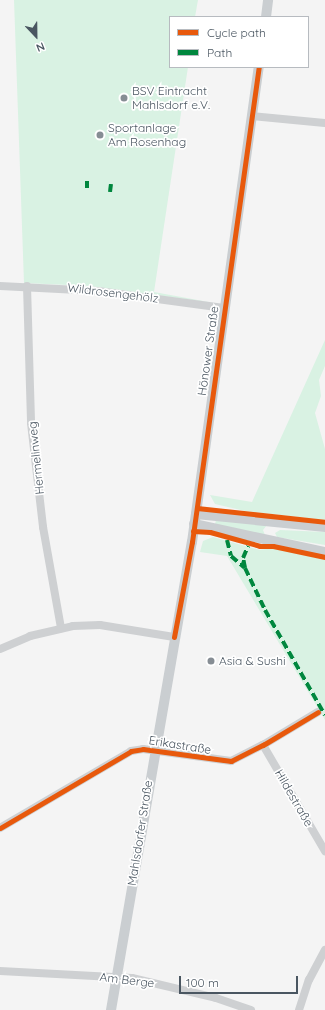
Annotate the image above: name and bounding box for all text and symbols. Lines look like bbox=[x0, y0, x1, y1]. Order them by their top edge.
north arrow bbox=[16, 16, 56, 56]
legend bbox=[169, 16, 309, 68]
text: Cycle path bbox=[207, 25, 266, 40]
text: N bbox=[34, 39, 47, 55]
text: Path bbox=[207, 45, 232, 60]
place label: BSV Eintracht Mahlsdorf e.V. bbox=[132, 84, 210, 112]
marker: BSV Eintracht Mahlsdorf e.V. bbox=[119, 93, 129, 103]
place label: Sportanlage Am Rosenhag bbox=[108, 121, 186, 149]
marker: Sportanlage Am Rosenhag bbox=[95, 130, 105, 140]
street label: Wildrosengehölz bbox=[67, 280, 159, 306]
street label: Hönower Straße bbox=[195, 305, 221, 397]
street label: Hermelinweg bbox=[25, 421, 47, 495]
place label: Asia & Sushi bbox=[219, 654, 286, 668]
marker: Asia & Sushi bbox=[206, 656, 216, 666]
street label: Erikastraße bbox=[148, 733, 212, 757]
street label: Hildestraße bbox=[272, 767, 316, 829]
street label: Mahlsdorfer Straße bbox=[125, 779, 155, 887]
scale bar bbox=[181, 968, 300, 994]
street label: Am Berge bbox=[99, 970, 155, 990]
text: 100 m bbox=[186, 975, 219, 990]

